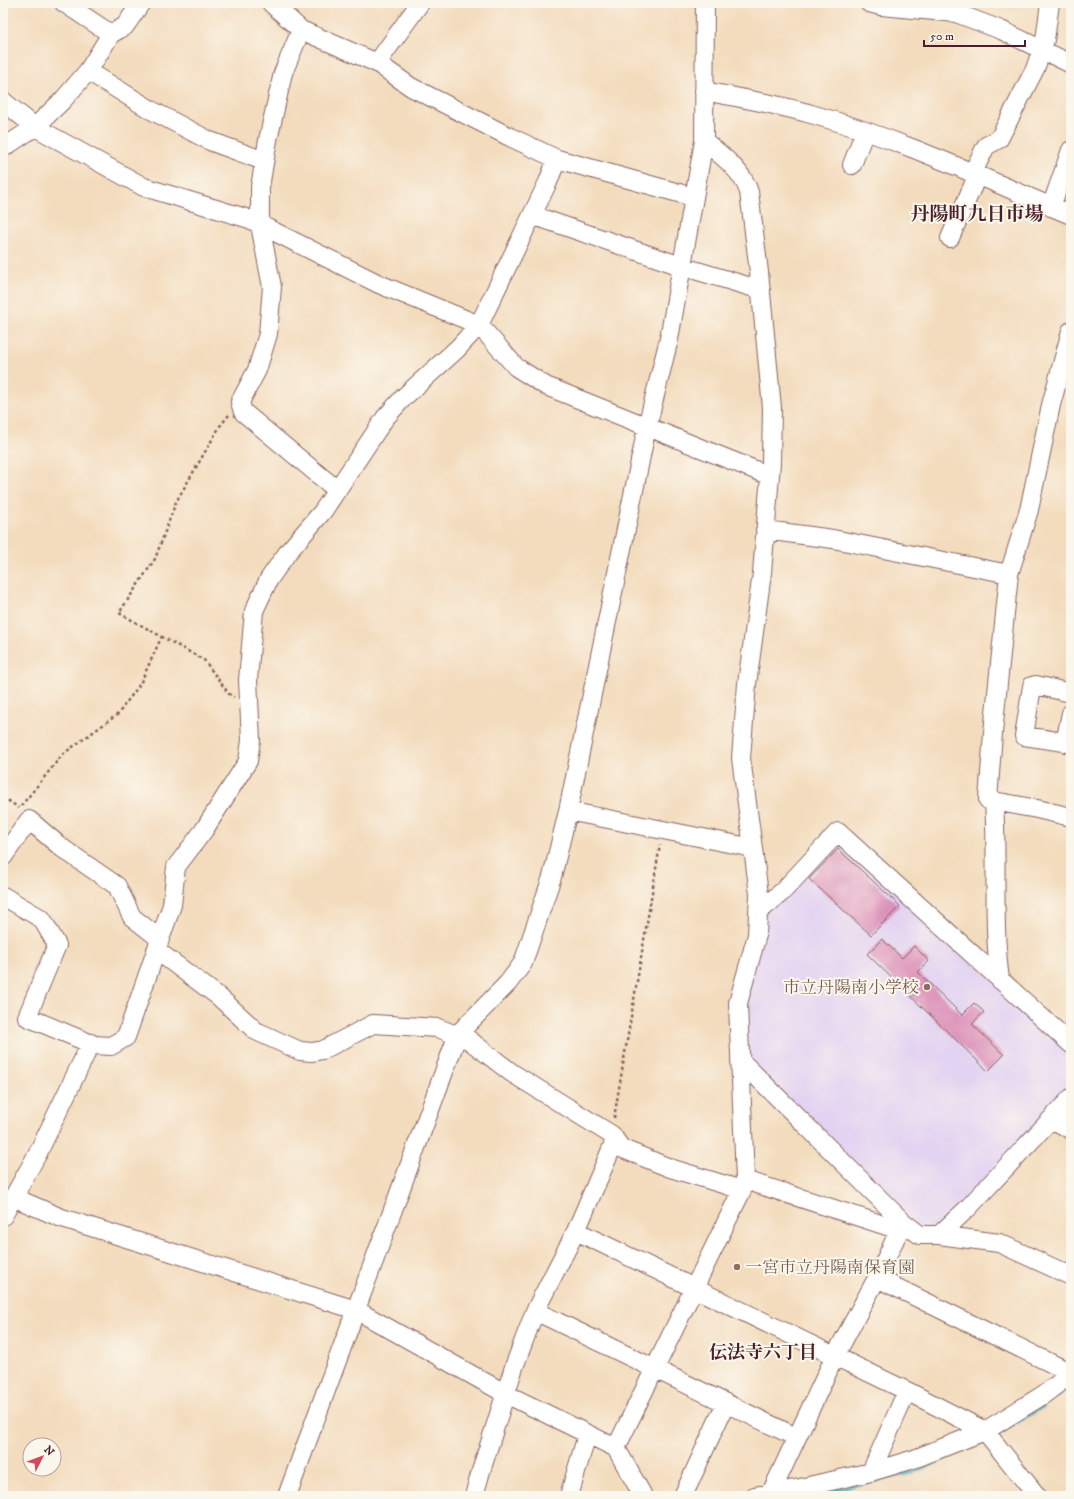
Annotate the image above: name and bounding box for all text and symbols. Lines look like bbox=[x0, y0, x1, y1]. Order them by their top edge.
scale bar bbox=[924, 22, 1025, 48]
text: 50 m bbox=[930, 29, 954, 44]
district label: 丹陽町九日市場 bbox=[910, 203, 1044, 226]
place label: 市立丹陽南小学校 bbox=[783, 977, 919, 999]
marker: 市立丹陽南小学校 bbox=[922, 982, 932, 992]
place label: 一宮市立丹陽南保育園 bbox=[745, 1257, 915, 1279]
marker: 一宮市立丹陽南保育園 bbox=[732, 1262, 742, 1272]
district label: 伝法寺六丁目 bbox=[709, 1342, 817, 1364]
north arrow bbox=[22, 1437, 62, 1477]
text: N bbox=[40, 1443, 57, 1459]

